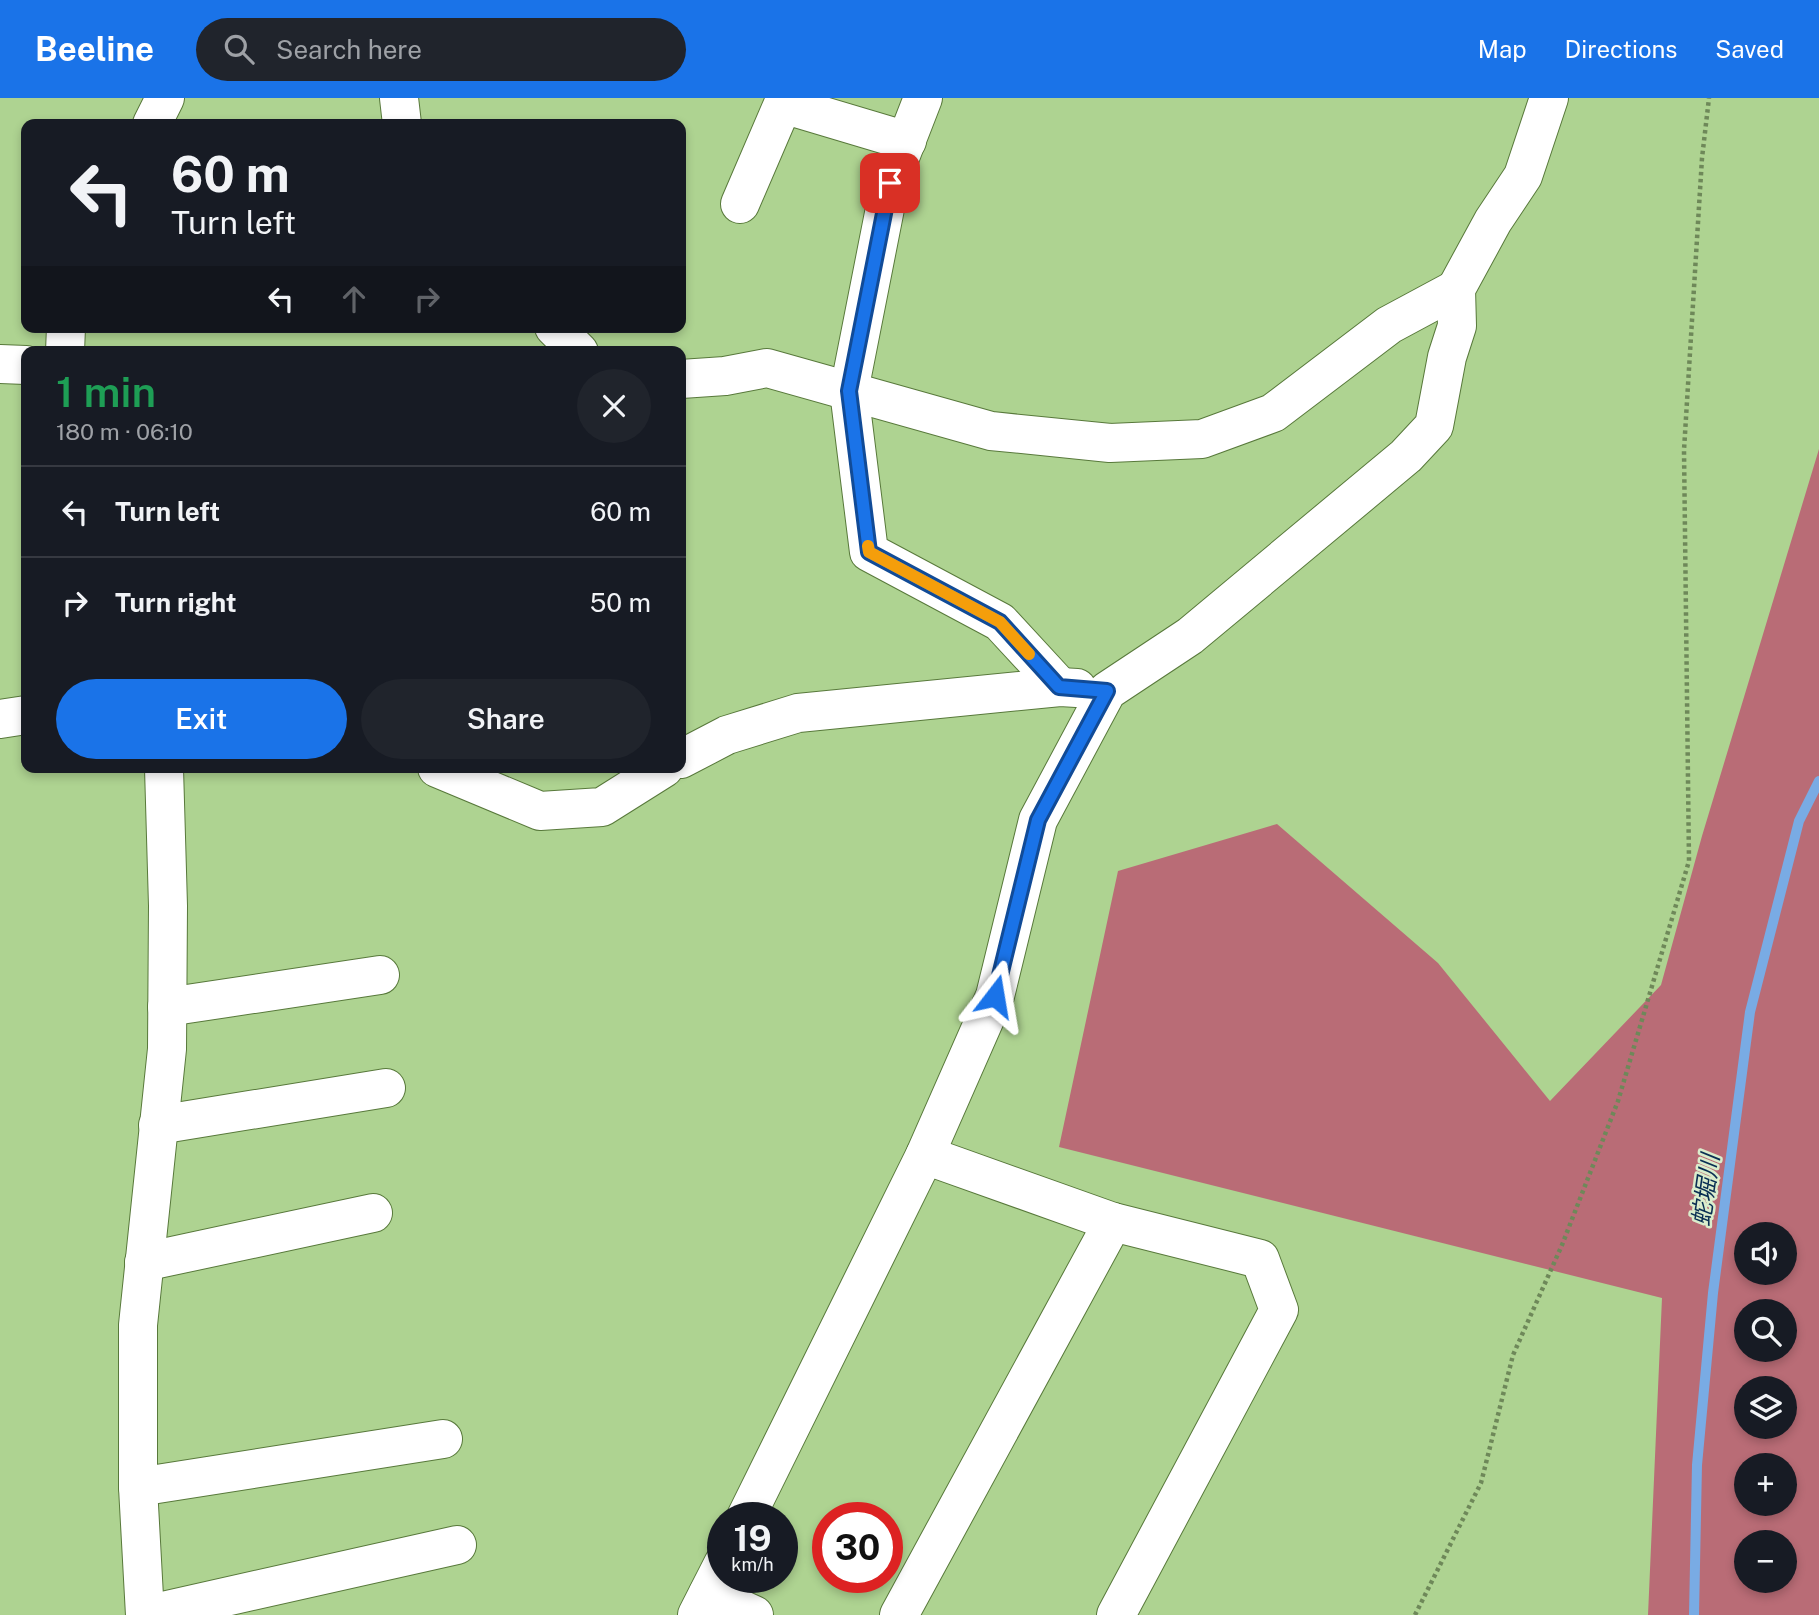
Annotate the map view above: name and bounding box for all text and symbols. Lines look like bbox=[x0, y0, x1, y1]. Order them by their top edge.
search box bbox=[196, 18, 686, 81]
text: Beeline bbox=[35, 30, 154, 68]
icon: search bbox=[220, 30, 258, 68]
text: Search here bbox=[276, 34, 422, 65]
text: Map bbox=[1478, 35, 1527, 63]
text: Directions bbox=[1565, 35, 1677, 63]
text: Saved bbox=[1715, 35, 1784, 63]
text: 60 m bbox=[171, 145, 290, 203]
icon: left bbox=[56, 147, 147, 238]
pin bbox=[860, 153, 920, 213]
icon: arrive bbox=[871, 164, 909, 202]
text: Turn left bbox=[171, 204, 296, 241]
icon: left bbox=[262, 280, 300, 318]
icon: ahead bbox=[335, 280, 373, 318]
icon: right bbox=[408, 280, 446, 318]
text: 1 min bbox=[56, 367, 156, 416]
button: close bbox=[577, 369, 651, 443]
text: 180 m · 06:10 bbox=[56, 418, 193, 445]
icon: left bbox=[56, 493, 94, 531]
text: Turn left bbox=[115, 496, 220, 527]
text: 60 m bbox=[590, 496, 651, 527]
icon: right bbox=[56, 584, 94, 622]
text: Turn right bbox=[115, 587, 237, 618]
text: 50 m bbox=[590, 587, 651, 618]
button: Exit bbox=[56, 679, 347, 759]
button: Share bbox=[361, 679, 651, 759]
position arrow bbox=[958, 959, 1032, 1033]
water label: 蛇堀川 bbox=[1686, 1149, 1724, 1228]
map controls bbox=[1734, 1222, 1797, 1593]
button: sound bbox=[1734, 1222, 1797, 1285]
button: search bbox=[1734, 1299, 1797, 1362]
button: layers bbox=[1734, 1376, 1797, 1439]
button: + bbox=[1734, 1453, 1797, 1516]
speed limit sign: 30 bbox=[812, 1502, 903, 1593]
text: 19 bbox=[733, 1518, 772, 1559]
button: − bbox=[1734, 1530, 1797, 1593]
text: km/h bbox=[731, 1554, 774, 1575]

